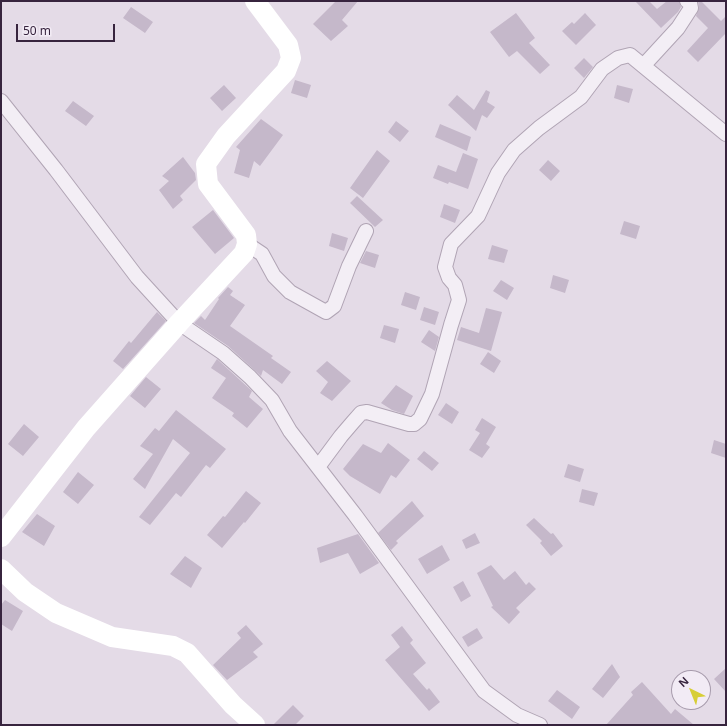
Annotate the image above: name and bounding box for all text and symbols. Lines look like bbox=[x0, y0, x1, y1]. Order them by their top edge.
scale bar bbox=[18, 16, 117, 42]
text: 50 m bbox=[23, 22, 51, 39]
north arrow bbox=[671, 670, 711, 710]
text: N bbox=[675, 673, 692, 690]

